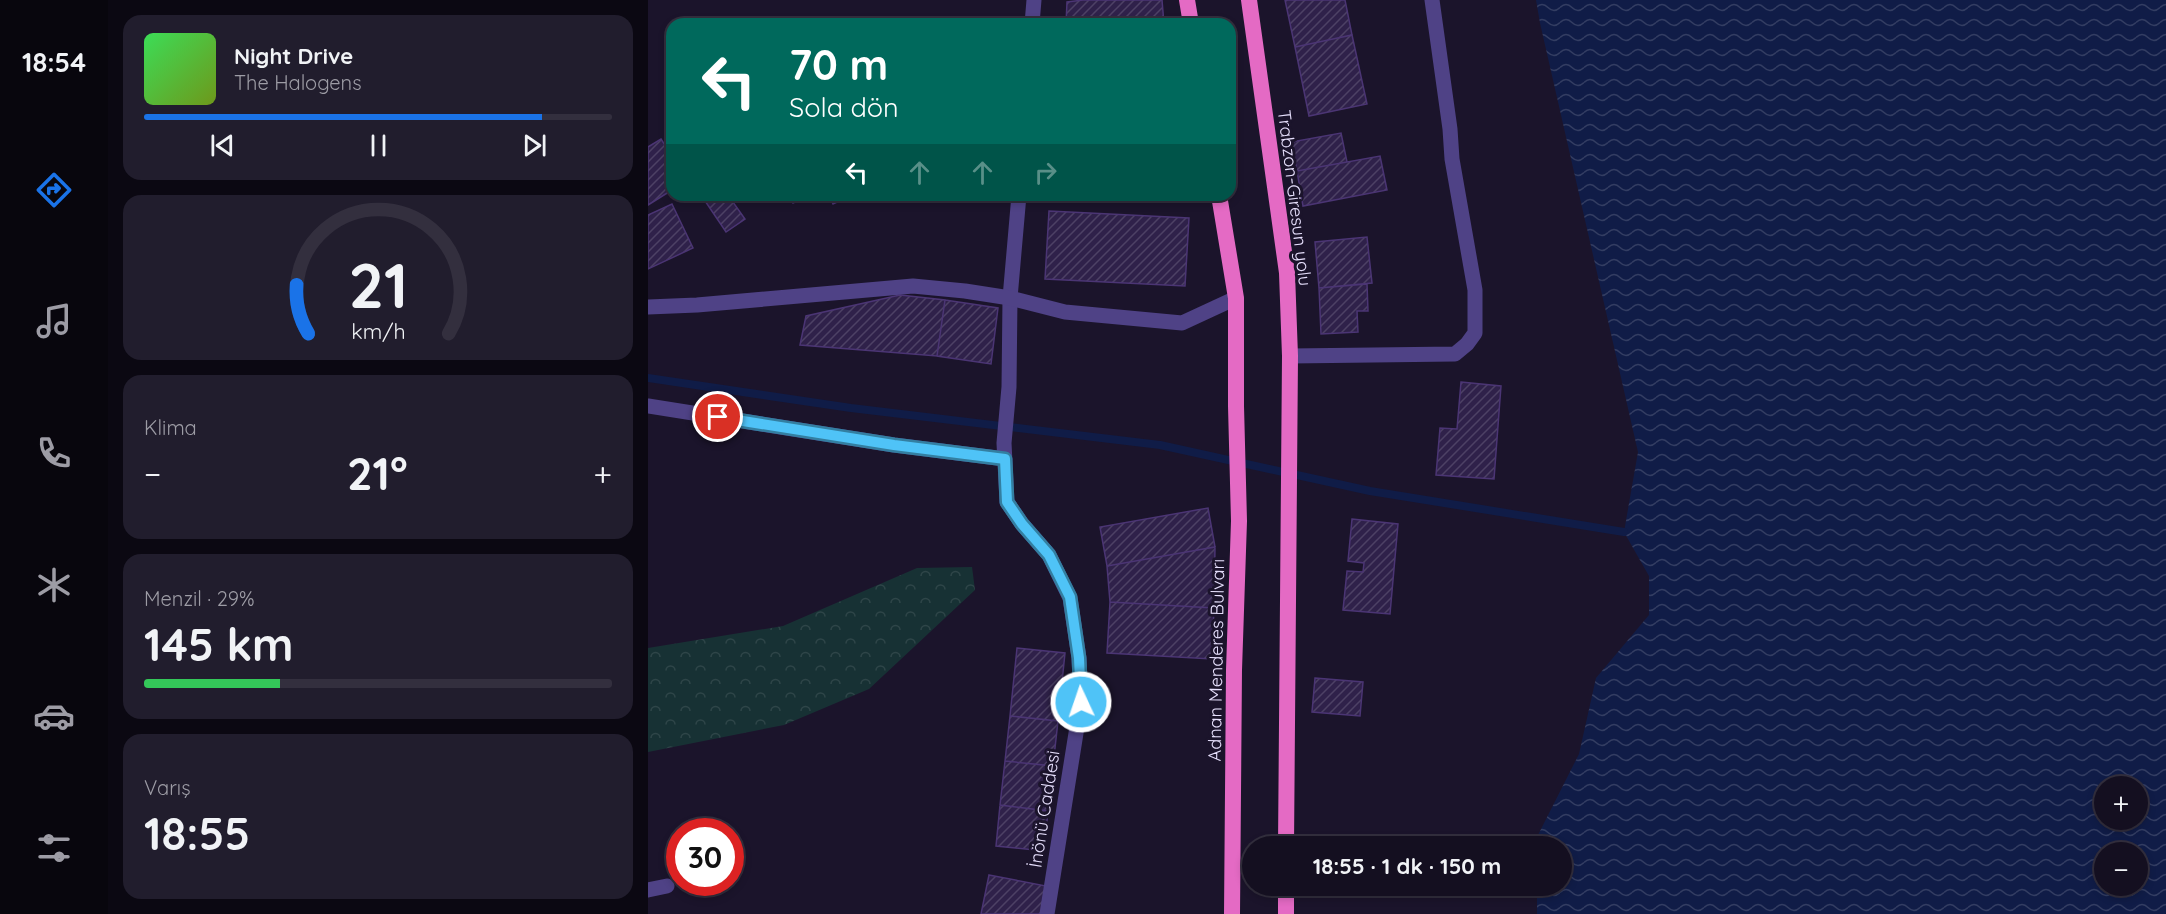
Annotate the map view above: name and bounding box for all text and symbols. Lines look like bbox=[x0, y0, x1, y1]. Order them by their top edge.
text: 70 m bbox=[789, 38, 888, 91]
text: Night Drive bbox=[234, 42, 353, 70]
icon: left bbox=[690, 42, 768, 120]
text: 18:54 bbox=[22, 45, 86, 79]
text: The Halogens bbox=[234, 70, 362, 95]
text: Sola dön bbox=[789, 90, 899, 124]
street label: Trabzon-Giresun yolu bbox=[1273, 109, 1317, 287]
icon: previous bbox=[206, 129, 239, 162]
icon: pause bbox=[362, 129, 395, 162]
icon: next bbox=[518, 129, 551, 162]
icon: left bbox=[840, 156, 873, 189]
icon: ahead bbox=[903, 156, 936, 189]
icon: ahead bbox=[966, 156, 999, 189]
icon: right bbox=[1029, 156, 1062, 189]
icon: directions bbox=[33, 169, 75, 211]
text: 21 bbox=[348, 246, 408, 324]
icon: music bbox=[33, 300, 75, 342]
text: km/h bbox=[351, 319, 405, 345]
pin bbox=[692, 391, 743, 442]
icon: arrive bbox=[701, 400, 734, 433]
text: Klima bbox=[144, 415, 197, 440]
icon: phone bbox=[33, 432, 75, 474]
text: 21° bbox=[347, 445, 408, 501]
text: − bbox=[144, 453, 161, 494]
text: + bbox=[593, 453, 612, 494]
street label: Adnan Menderes Bulvarı bbox=[1203, 559, 1229, 761]
icon: climate bbox=[33, 564, 75, 606]
text: Menzil · 29% bbox=[144, 586, 254, 611]
text: 145 km bbox=[144, 616, 294, 672]
position arrow bbox=[1049, 670, 1113, 734]
icon: car bbox=[33, 695, 75, 737]
street label: İnönü Caddesi bbox=[1023, 749, 1065, 869]
text: Varış bbox=[144, 775, 191, 800]
map controls bbox=[2094, 776, 2148, 896]
button: + bbox=[2094, 776, 2148, 830]
text: 18:55 bbox=[144, 805, 250, 861]
speed limit sign: 30 bbox=[666, 818, 744, 896]
icon: filters bbox=[33, 827, 75, 869]
button: − bbox=[2094, 842, 2148, 896]
text: 18:55 · 1 dk · 150 m bbox=[1313, 852, 1501, 880]

